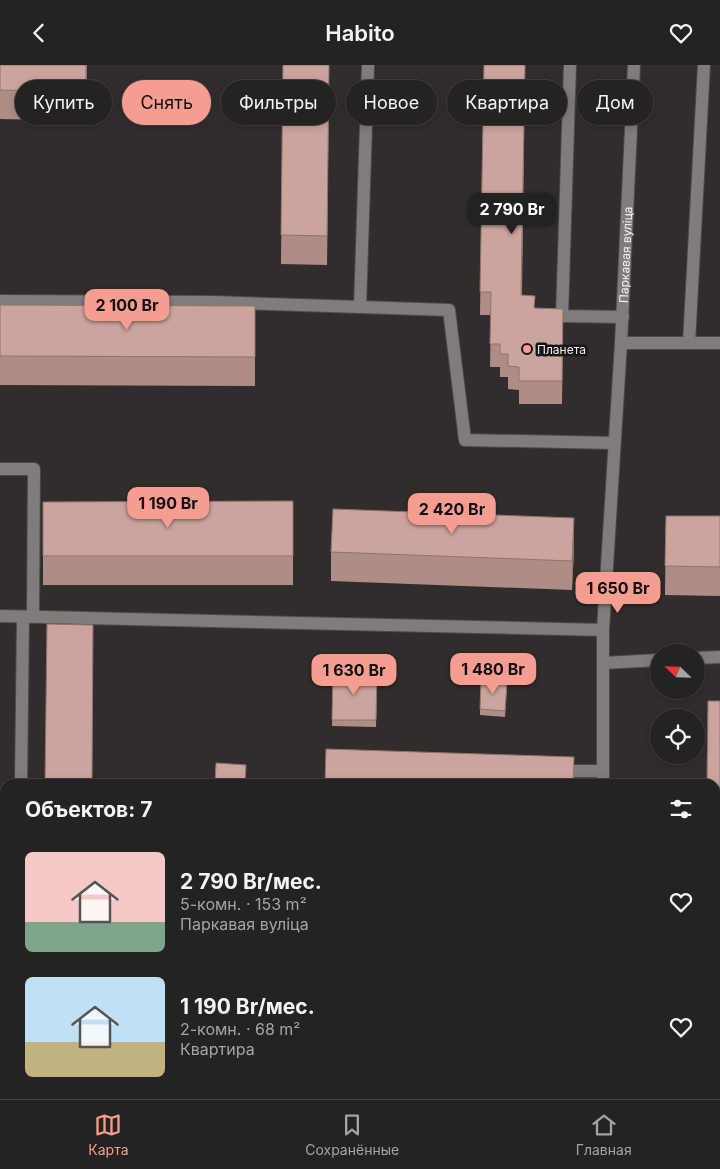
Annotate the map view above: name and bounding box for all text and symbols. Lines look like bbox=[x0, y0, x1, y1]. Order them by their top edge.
icon: back bbox=[25, 19, 53, 47]
icon: heart bbox=[667, 19, 695, 47]
text: Habito bbox=[325, 20, 395, 46]
chip: Купить bbox=[15, 80, 112, 125]
chip: Снять bbox=[122, 80, 211, 125]
chip: Фильтры bbox=[221, 80, 336, 125]
chip: Новое bbox=[346, 80, 437, 125]
chip: Квартира bbox=[447, 80, 567, 125]
chip: Дом bbox=[577, 80, 653, 125]
pin: 2 790 Br bbox=[460, 193, 564, 235]
text: 2 790 Br bbox=[479, 199, 545, 219]
street label: Паркавая вуліца bbox=[615, 206, 635, 303]
pin: 2 100 Br bbox=[75, 289, 179, 331]
text: 2 100 Br bbox=[95, 295, 159, 315]
place label: Планета bbox=[537, 342, 586, 357]
marker: Планета bbox=[521, 343, 533, 355]
pin: 1 190 Br bbox=[116, 487, 220, 529]
text: 1 190 Br bbox=[138, 493, 198, 513]
pin: 2 420 Br bbox=[400, 493, 504, 535]
text: 2 420 Br bbox=[419, 499, 485, 519]
pin: 1 650 Br bbox=[566, 571, 670, 614]
text: 1 650 Br bbox=[587, 578, 649, 598]
north arrow bbox=[650, 644, 705, 699]
map controls bbox=[650, 644, 705, 764]
pin: 1 630 Br bbox=[302, 653, 406, 696]
pin: 1 480 Br bbox=[441, 653, 545, 695]
text: 1 480 Br bbox=[461, 659, 525, 679]
text: 1 630 Br bbox=[322, 660, 386, 680]
button: locate bbox=[650, 709, 705, 764]
icon: filters bbox=[667, 795, 695, 823]
text: Объектов: 7 bbox=[25, 797, 152, 822]
text: 2 790 Br/мес. bbox=[180, 869, 322, 894]
icon: home bbox=[65, 872, 125, 932]
icon: heart bbox=[667, 888, 695, 916]
text: 5-комн. · 153 m² bbox=[180, 894, 307, 914]
text: Паркавая вуліца bbox=[180, 914, 309, 934]
text: 1 190 Br/мес. bbox=[180, 994, 315, 1019]
icon: home bbox=[65, 997, 125, 1057]
icon: heart bbox=[667, 1013, 695, 1041]
text: 2-комн. · 68 m² bbox=[180, 1019, 300, 1039]
text: Квартира bbox=[180, 1039, 255, 1059]
tab: Карта bbox=[88, 1111, 129, 1158]
tab: Сохранённые bbox=[305, 1111, 399, 1158]
tab: Главная bbox=[576, 1111, 632, 1158]

